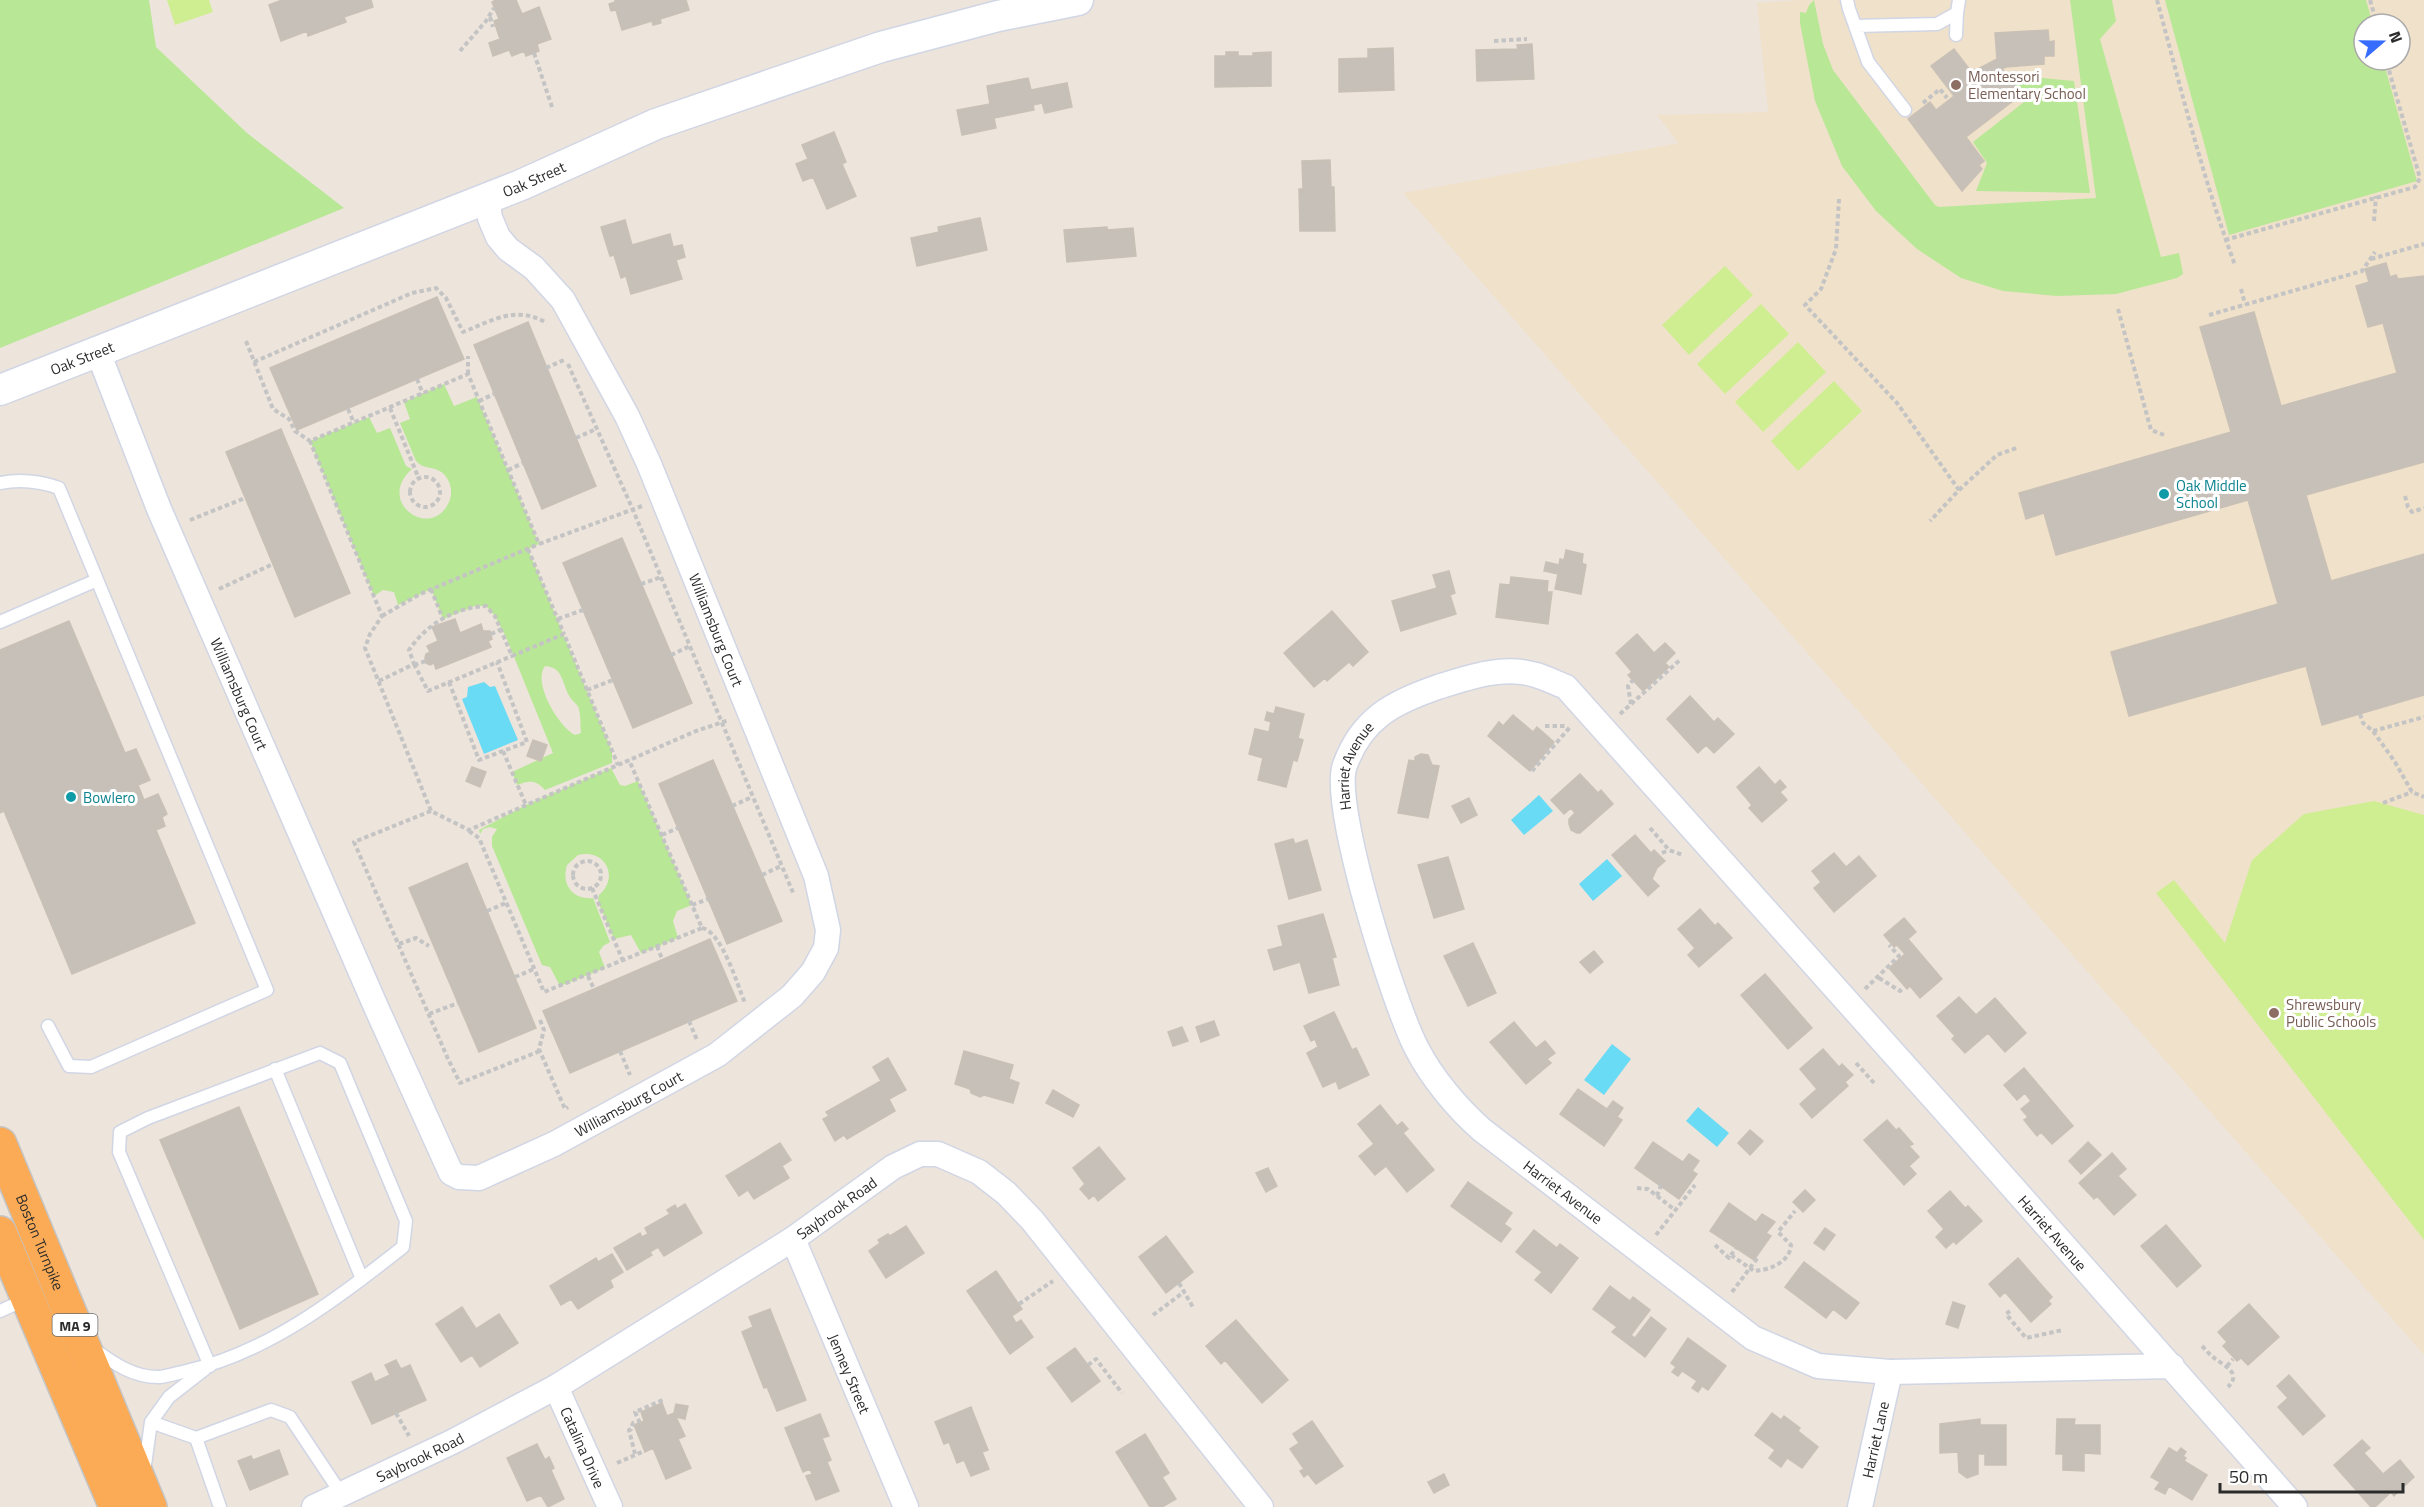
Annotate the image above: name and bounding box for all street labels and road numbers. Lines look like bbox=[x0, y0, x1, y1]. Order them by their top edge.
street label: Oak Street bbox=[499, 155, 570, 203]
street label: Oak Street bbox=[47, 335, 118, 381]
street label: Williamsburg Court bbox=[683, 570, 749, 691]
street label: Williamsburg Court bbox=[205, 634, 274, 754]
street label: Harriet Avenue bbox=[1331, 716, 1379, 812]
street label: Williamsburg Court bbox=[570, 1064, 687, 1142]
street label: Harriet Avenue bbox=[1518, 1154, 1608, 1230]
street label: Saybrook Road bbox=[791, 1171, 881, 1245]
street label: Boston Turnpike bbox=[10, 1190, 71, 1294]
street label: Harriet Avenue bbox=[2013, 1190, 2093, 1276]
road number: MA 9 bbox=[52, 1314, 98, 1336]
street label: Jenney Street bbox=[823, 1330, 877, 1418]
street label: Harriet Lane bbox=[1855, 1399, 1895, 1480]
street label: Catalina Drive bbox=[555, 1403, 611, 1492]
street label: Saybrook Road bbox=[372, 1426, 468, 1488]

